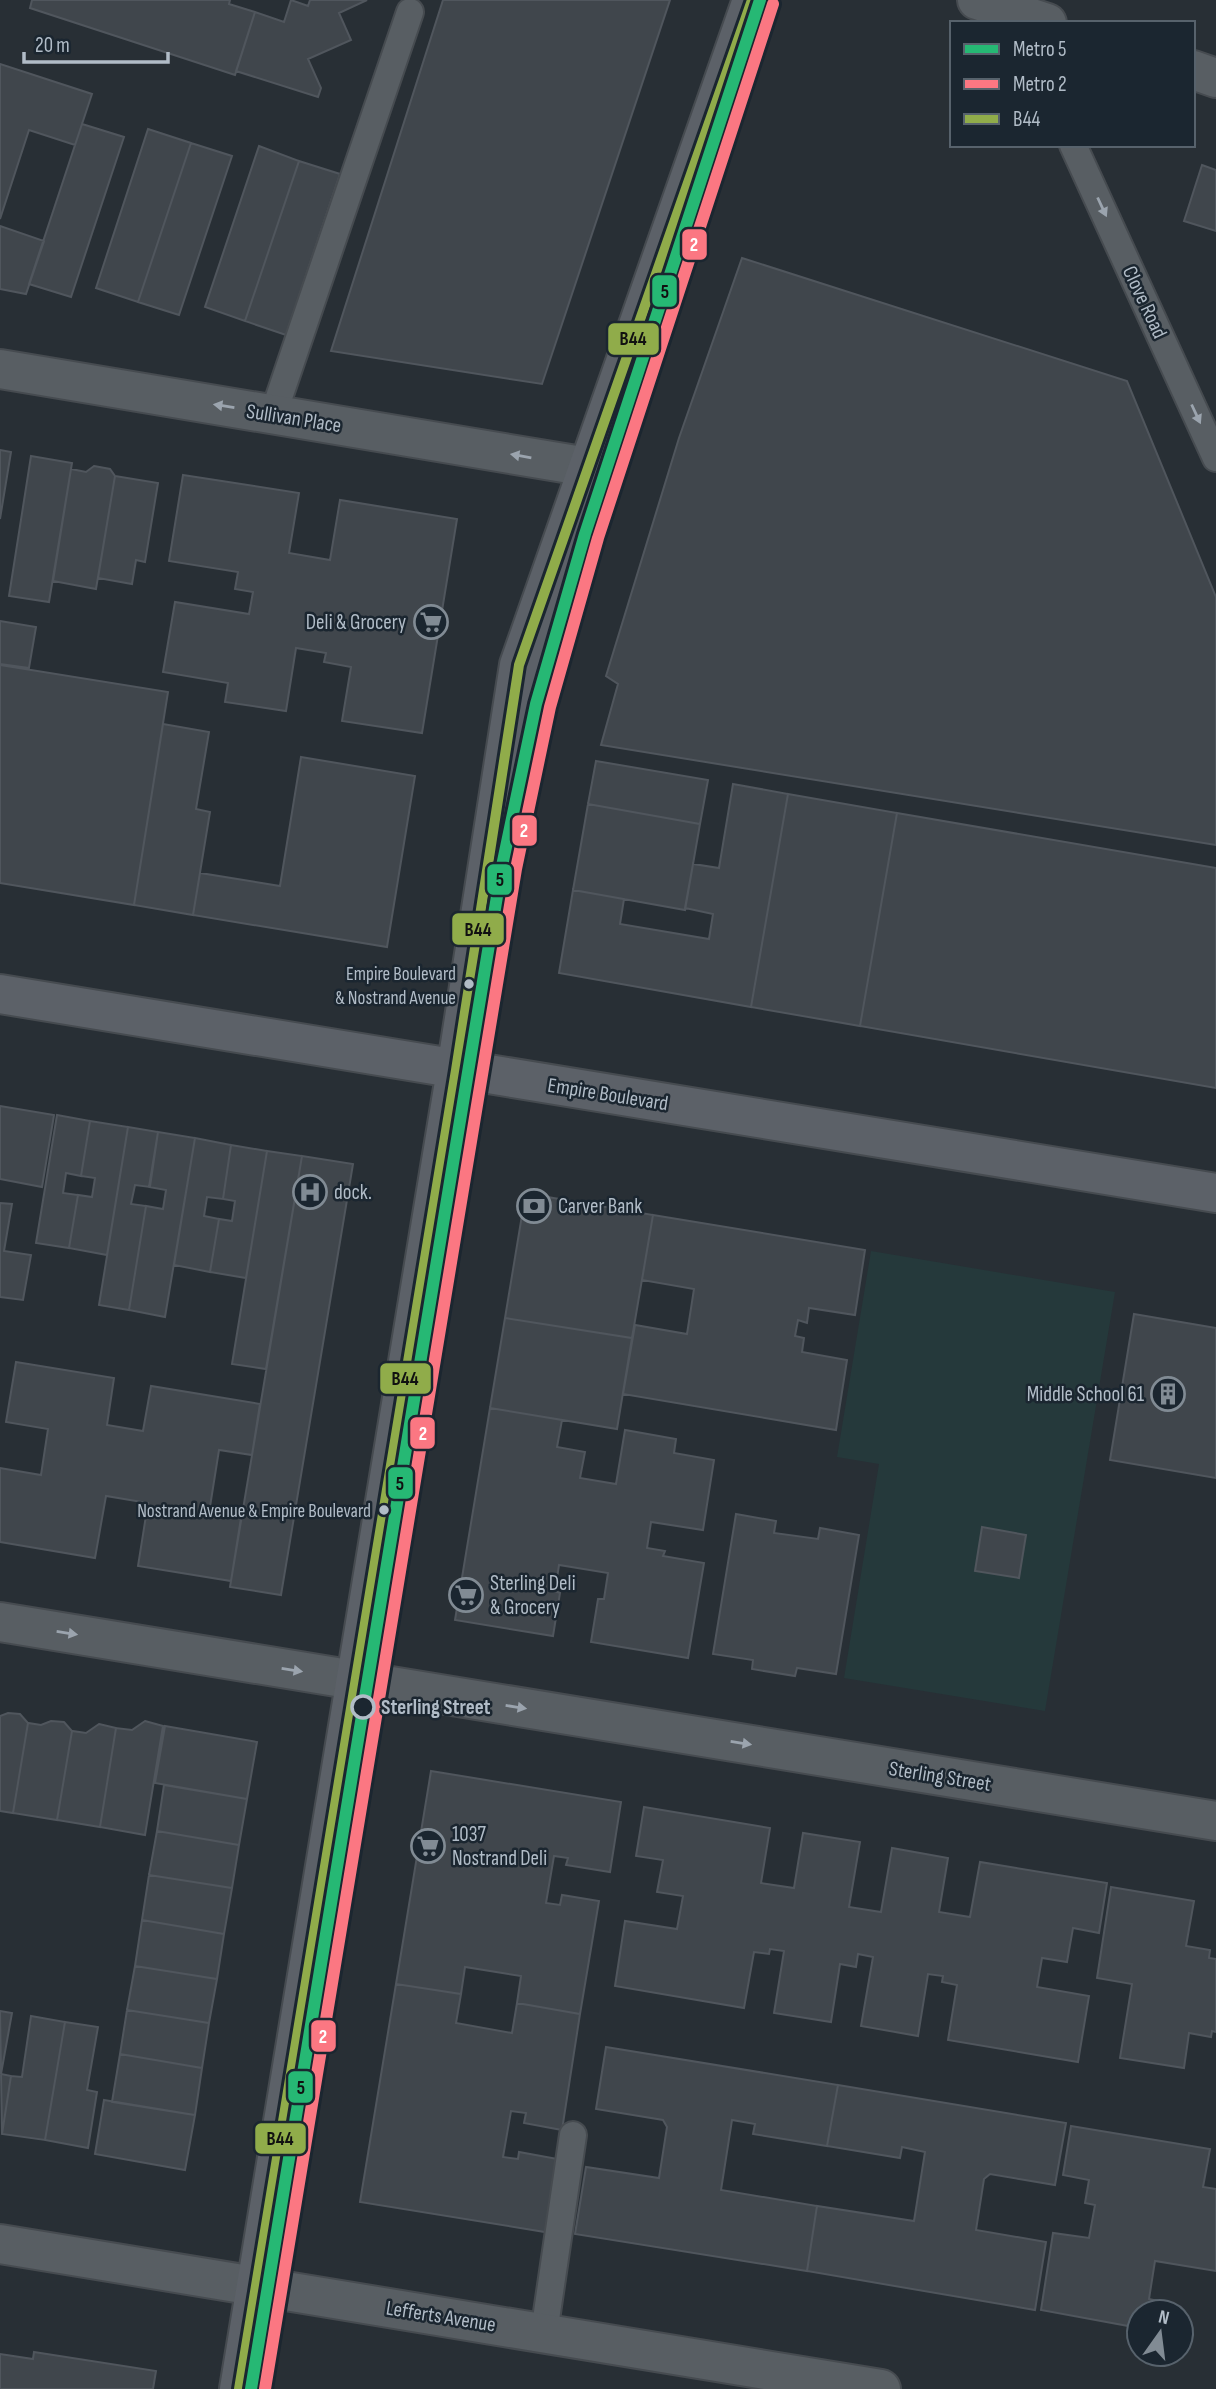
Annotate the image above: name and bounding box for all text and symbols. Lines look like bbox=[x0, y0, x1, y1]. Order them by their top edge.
scale bar bbox=[24, 21, 168, 65]
legend bbox=[950, 21, 1195, 147]
text: 20 m bbox=[35, 33, 70, 58]
text: Metro 5 bbox=[1013, 37, 1066, 62]
text: Metro 2 bbox=[1013, 72, 1067, 97]
text: B44 bbox=[1013, 107, 1041, 132]
one-way arrow bbox=[1096, 197, 1108, 217]
line badge: 2 bbox=[681, 228, 708, 261]
text: 2 bbox=[690, 234, 698, 257]
street label: Clove Road bbox=[1117, 262, 1172, 343]
line badge: 5 bbox=[651, 274, 678, 308]
text: 5 bbox=[661, 281, 669, 304]
line badge: B44 bbox=[607, 322, 660, 356]
text: B44 bbox=[620, 328, 647, 351]
street label: Sullivan Place bbox=[245, 399, 343, 438]
one-way arrow bbox=[213, 400, 235, 411]
one-way arrow bbox=[1190, 404, 1202, 424]
one-way arrow bbox=[510, 450, 532, 461]
supermarket icon: Deli & Grocery bbox=[412, 603, 450, 641]
place label: Deli & Grocery bbox=[306, 610, 406, 635]
line badge: 2 bbox=[511, 814, 538, 847]
text: 2 bbox=[520, 820, 528, 843]
line badge: 5 bbox=[486, 863, 513, 896]
text: 5 bbox=[496, 869, 504, 892]
line badge: B44 bbox=[451, 912, 505, 946]
text: B44 bbox=[465, 919, 492, 942]
place label: Empire Boulevard & Nostrand Avenue bbox=[335, 963, 456, 1010]
marker: Empire Boulevard & Nostrand Avenue bbox=[462, 977, 476, 991]
street label: Empire Boulevard bbox=[546, 1073, 670, 1116]
hospital icon: dock. bbox=[291, 1173, 329, 1211]
place label: dock. bbox=[334, 1180, 372, 1205]
bank icon: Carver Bank bbox=[515, 1187, 553, 1225]
place label: Carver Bank bbox=[558, 1194, 642, 1219]
line badge: B44 bbox=[379, 1362, 432, 1395]
text: B44 bbox=[392, 1368, 419, 1391]
building icon: Middle School 61 bbox=[1149, 1375, 1187, 1413]
place label: Middle School 61 bbox=[1027, 1382, 1145, 1407]
line badge: 2 bbox=[409, 1416, 436, 1450]
text: 2 bbox=[419, 1423, 427, 1446]
line badge: 5 bbox=[387, 1466, 414, 1500]
text: 5 bbox=[396, 1473, 404, 1496]
place label: Nostrand Avenue & Empire Boulevard bbox=[137, 1500, 371, 1523]
marker: Nostrand Avenue & Empire Boulevard bbox=[377, 1503, 391, 1517]
place label: Sterling Deli & Grocery bbox=[490, 1571, 576, 1620]
supermarket icon: Sterling Deli & Grocery bbox=[447, 1576, 485, 1614]
one-way arrow bbox=[56, 1628, 78, 1639]
one-way arrow bbox=[281, 1665, 303, 1676]
marker: Sterling Street bbox=[351, 1695, 375, 1719]
place label: Sterling Street bbox=[381, 1695, 491, 1720]
one-way arrow bbox=[505, 1702, 527, 1713]
one-way arrow bbox=[730, 1738, 752, 1749]
street label: Sterling Street bbox=[887, 1756, 993, 1797]
place label: 1037 Nostrand Deli bbox=[452, 1822, 547, 1871]
supermarket icon: 1037 Nostrand Deli bbox=[409, 1827, 447, 1865]
line badge: 2 bbox=[310, 2019, 337, 2053]
text: 2 bbox=[319, 2026, 327, 2049]
line badge: 5 bbox=[287, 2070, 314, 2104]
text: 5 bbox=[297, 2077, 305, 2100]
line badge: B44 bbox=[254, 2122, 307, 2155]
text: B44 bbox=[267, 2128, 294, 2151]
street label: Lefferts Avenue bbox=[384, 2295, 498, 2338]
north arrow bbox=[1125, 2298, 1195, 2368]
text: N bbox=[1156, 2306, 1171, 2330]

